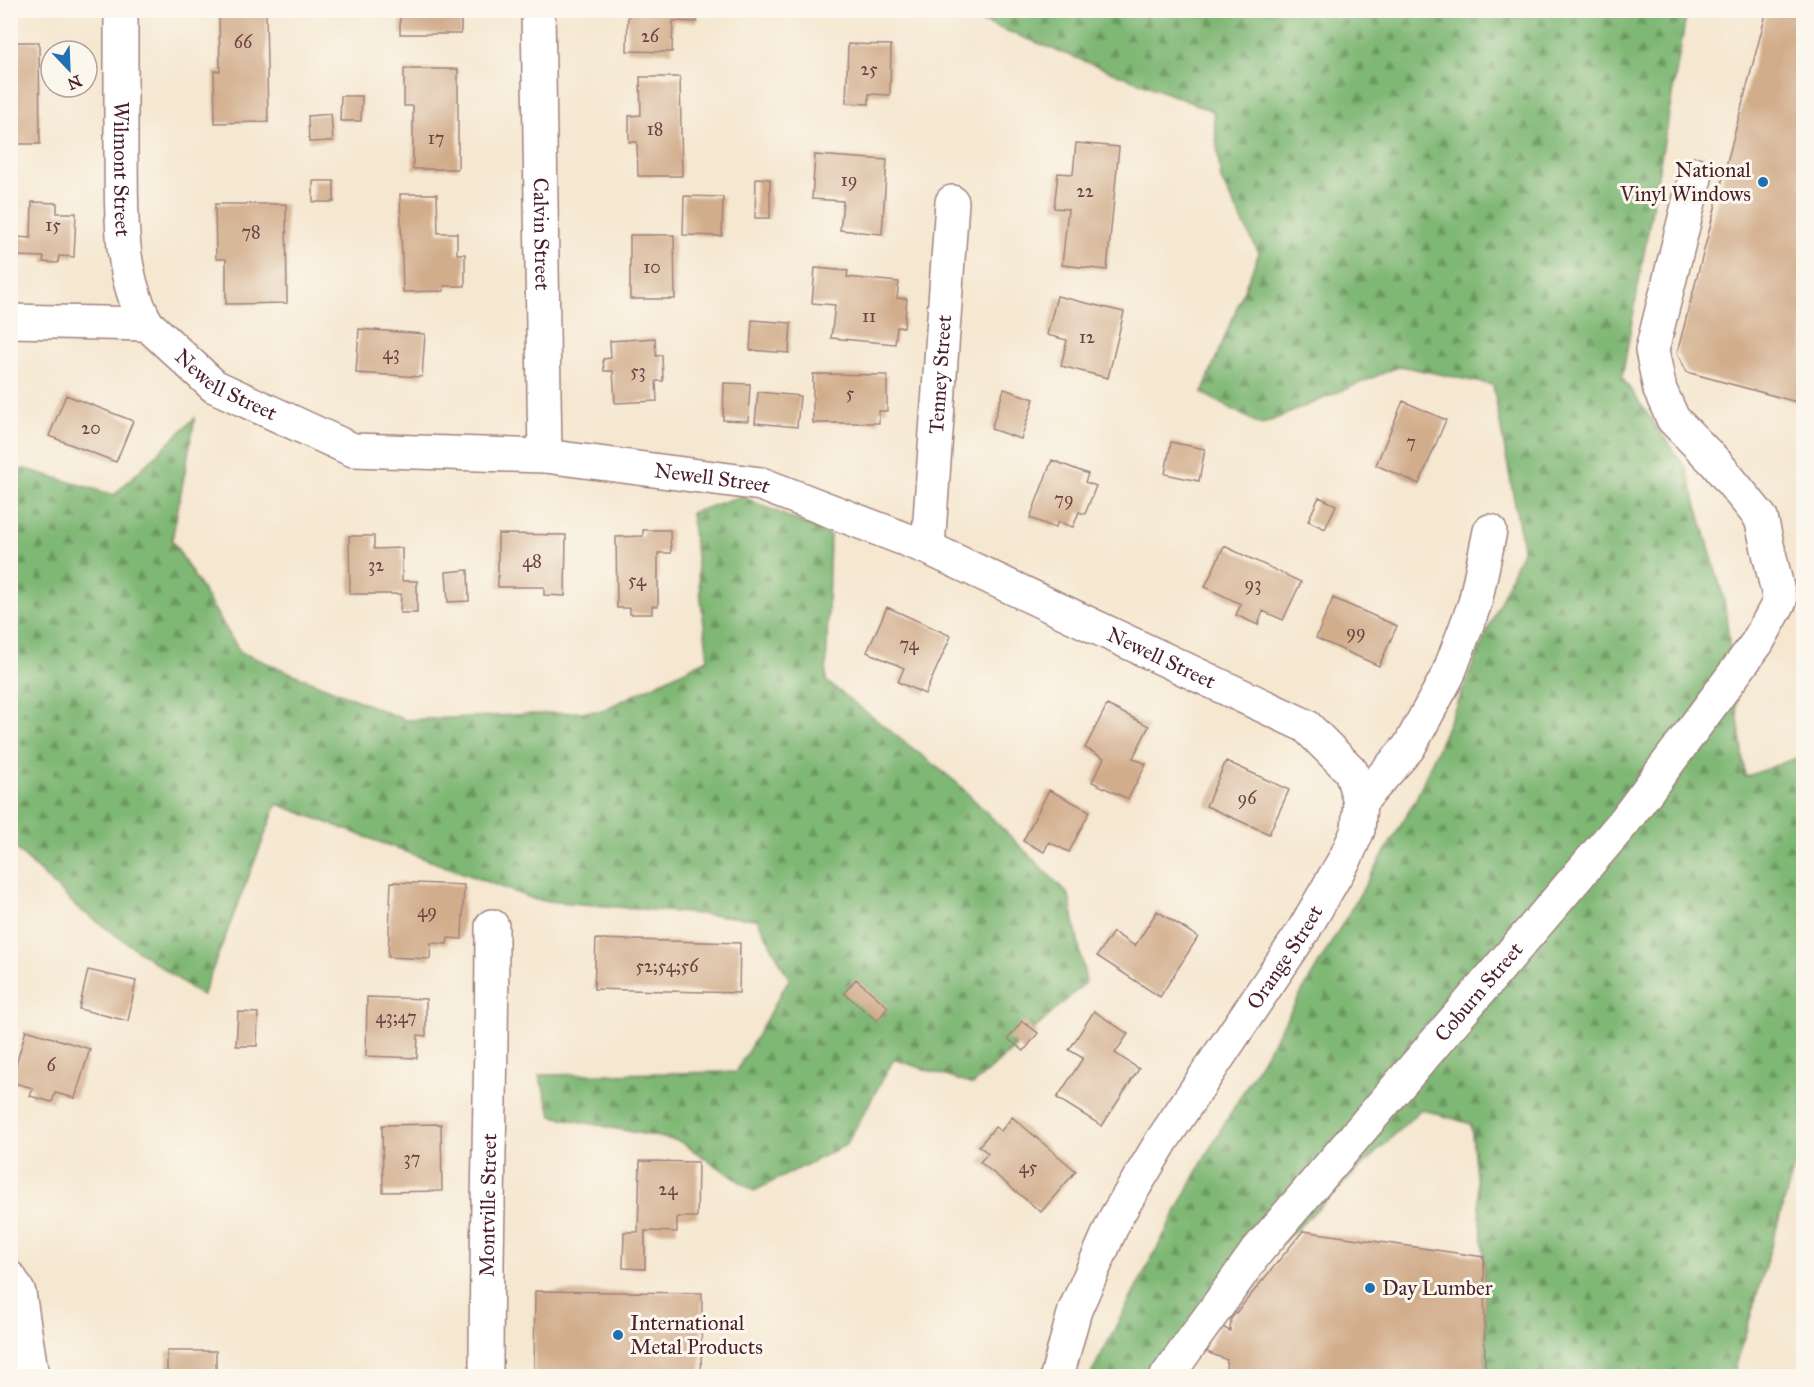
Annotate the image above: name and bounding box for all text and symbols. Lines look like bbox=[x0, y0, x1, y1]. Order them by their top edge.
house number: 26 bbox=[641, 25, 660, 47]
house number: 66 bbox=[234, 31, 253, 53]
north arrow bbox=[39, 39, 99, 99]
house number: 25 bbox=[860, 58, 878, 80]
text: N bbox=[64, 71, 85, 94]
street label: Wilmont Street bbox=[108, 101, 136, 238]
house number: 18 bbox=[647, 118, 663, 140]
house number: 17 bbox=[428, 127, 444, 149]
place label: National Vinyl Windows bbox=[1619, 157, 1751, 207]
house number: 19 bbox=[841, 169, 857, 191]
marker: National Vinyl Windows bbox=[1756, 175, 1770, 189]
street label: Calvin Street bbox=[528, 177, 555, 291]
house number: 22 bbox=[1076, 180, 1094, 202]
house number: 15 bbox=[45, 214, 61, 236]
house number: 78 bbox=[241, 221, 261, 243]
house number: 10 bbox=[643, 256, 661, 278]
house number: 11 bbox=[862, 305, 876, 327]
street label: Tenney Street bbox=[923, 313, 957, 435]
house number: 12 bbox=[1079, 326, 1095, 348]
house number: 43 bbox=[382, 342, 400, 364]
street label: Newell Street bbox=[169, 343, 282, 426]
house number: 53 bbox=[630, 360, 646, 382]
house number: 5 bbox=[846, 382, 855, 404]
house number: 20 bbox=[81, 417, 101, 439]
house number: 7 bbox=[1406, 431, 1416, 453]
street label: Newell Street bbox=[653, 457, 775, 500]
house number: 79 bbox=[1054, 488, 1074, 510]
house number: 48 bbox=[522, 550, 542, 572]
house number: 32 bbox=[368, 554, 384, 576]
house number: 54 bbox=[628, 569, 647, 591]
house number: 93 bbox=[1245, 573, 1261, 595]
street label: Newell Street bbox=[1103, 621, 1220, 695]
house number: 99 bbox=[1346, 621, 1366, 643]
house number: 74 bbox=[899, 633, 920, 655]
house number: 96 bbox=[1238, 787, 1257, 809]
house number: 49 bbox=[417, 900, 437, 922]
street label: Orange Street bbox=[1241, 900, 1329, 1014]
street label: Coburn Street bbox=[1429, 937, 1529, 1047]
house number: 52;54;56 bbox=[636, 955, 699, 977]
house number: 43;47 bbox=[375, 1006, 417, 1028]
house number: 6 bbox=[46, 1054, 56, 1076]
street label: Montville Street bbox=[474, 1132, 502, 1277]
house number: 37 bbox=[404, 1147, 420, 1169]
house number: 45 bbox=[1019, 1156, 1038, 1178]
house number: 24 bbox=[659, 1178, 678, 1200]
place label: Day Lumber bbox=[1382, 1275, 1493, 1301]
marker: Day Lumber bbox=[1363, 1281, 1377, 1295]
place label: International Metal Products bbox=[630, 1310, 763, 1360]
marker: International Metal Products bbox=[611, 1328, 625, 1342]

